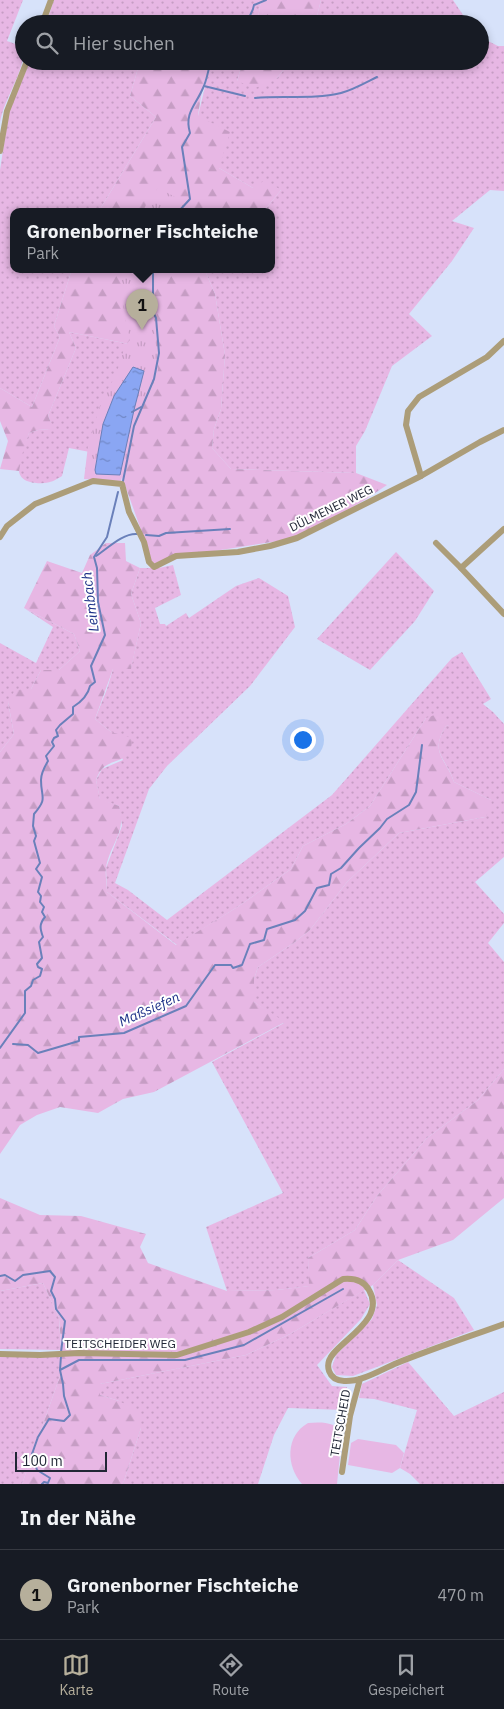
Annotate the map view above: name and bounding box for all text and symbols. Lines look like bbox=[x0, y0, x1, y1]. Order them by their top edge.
search box bbox=[15, 15, 489, 70]
icon: search bbox=[33, 29, 61, 57]
text: Hier suchen bbox=[73, 31, 175, 55]
popup bbox=[10, 208, 275, 273]
text: Gronenborner Fischteiche bbox=[27, 219, 258, 243]
text: Park bbox=[27, 243, 59, 263]
pin: 1 bbox=[126, 289, 158, 330]
street label: DÜLMENER WEG bbox=[287, 481, 375, 535]
water label: Leimbach bbox=[77, 571, 103, 633]
your location bbox=[290, 727, 316, 753]
water label: Maßsiefen bbox=[116, 988, 182, 1030]
street label: TEITSCHEIDER WEG bbox=[64, 1336, 176, 1351]
street label: TEITSCHEID bbox=[327, 1388, 353, 1458]
scale bar bbox=[15, 1449, 108, 1472]
text: 100 m bbox=[22, 1452, 63, 1470]
text: In der Nähe bbox=[20, 1503, 136, 1531]
text: Gronenborner Fischteiche bbox=[67, 1573, 299, 1597]
text: 1 bbox=[31, 1585, 41, 1605]
text: 470 m bbox=[437, 1585, 484, 1605]
text: Park bbox=[67, 1597, 99, 1617]
tab: Karte bbox=[59, 1651, 93, 1699]
tab: Route bbox=[212, 1651, 249, 1699]
tab: Gespeichert bbox=[368, 1651, 445, 1699]

